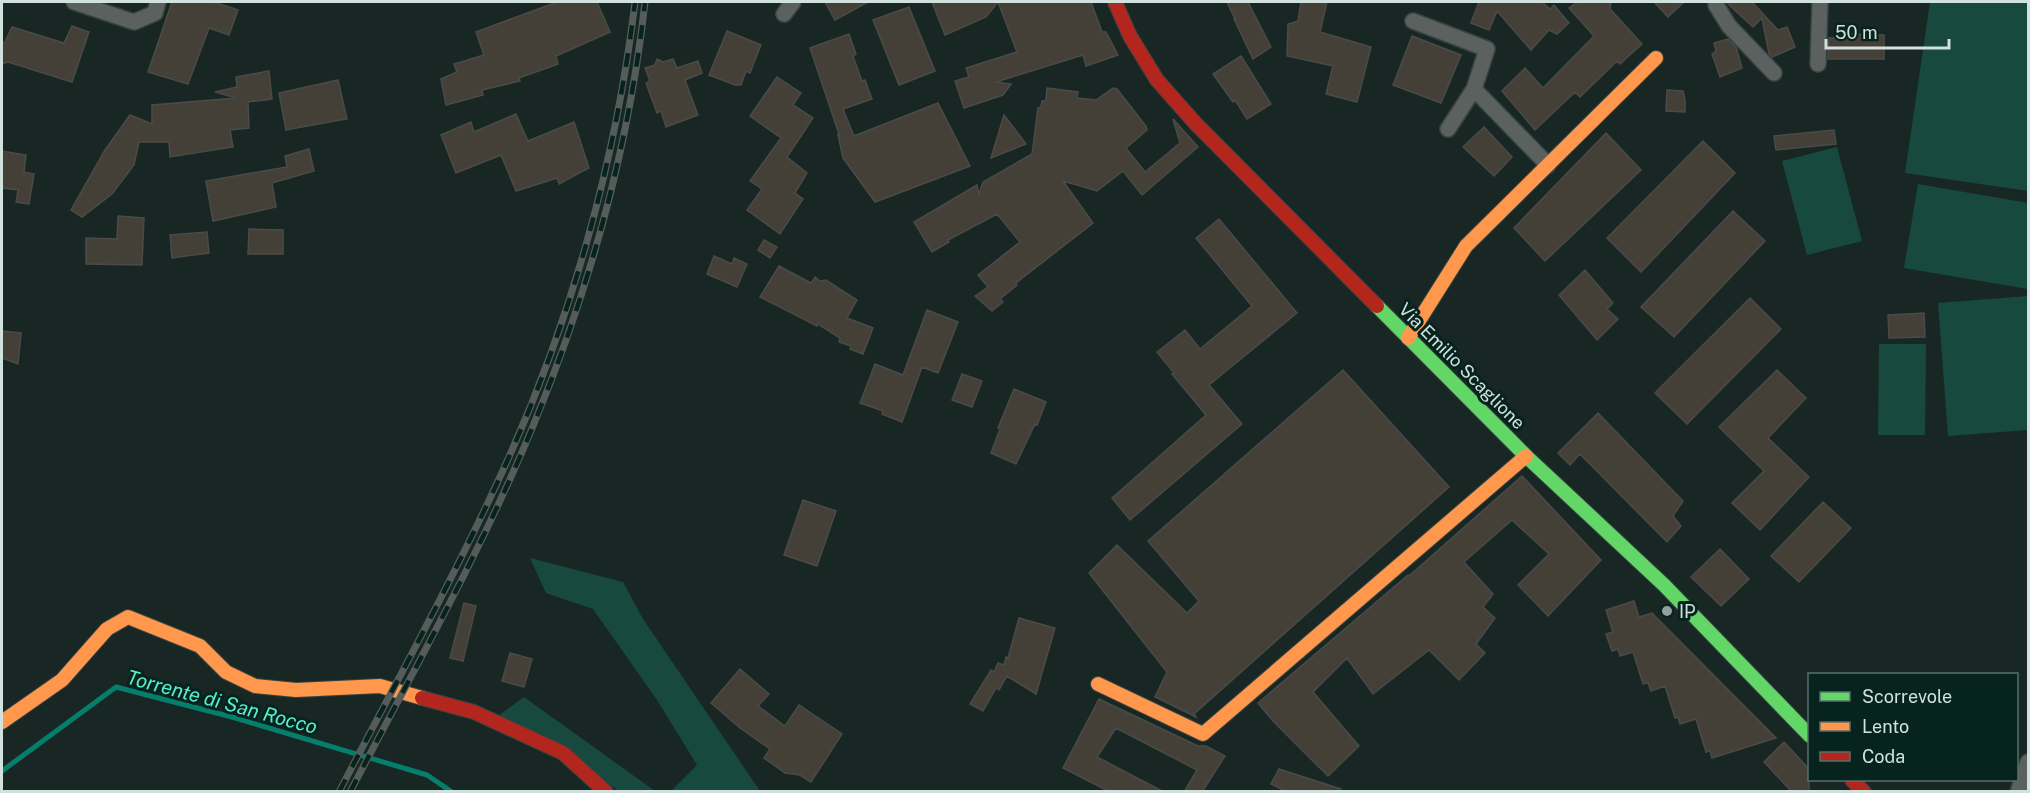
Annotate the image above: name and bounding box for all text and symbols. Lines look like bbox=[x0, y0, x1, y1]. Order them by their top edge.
scale bar bbox=[1826, 12, 1949, 50]
text: 50 m bbox=[1835, 22, 1878, 43]
street label: Via Emilio Scaglione bbox=[1395, 299, 1529, 433]
place label: IP bbox=[1679, 601, 1696, 622]
marker: IP bbox=[1660, 604, 1674, 618]
water label: Torrente di San Rocco bbox=[124, 665, 320, 739]
legend bbox=[1808, 673, 2018, 781]
text: Scorrevole bbox=[1862, 686, 1952, 707]
text: Lento bbox=[1862, 716, 1909, 737]
text: Coda bbox=[1862, 746, 1905, 767]

